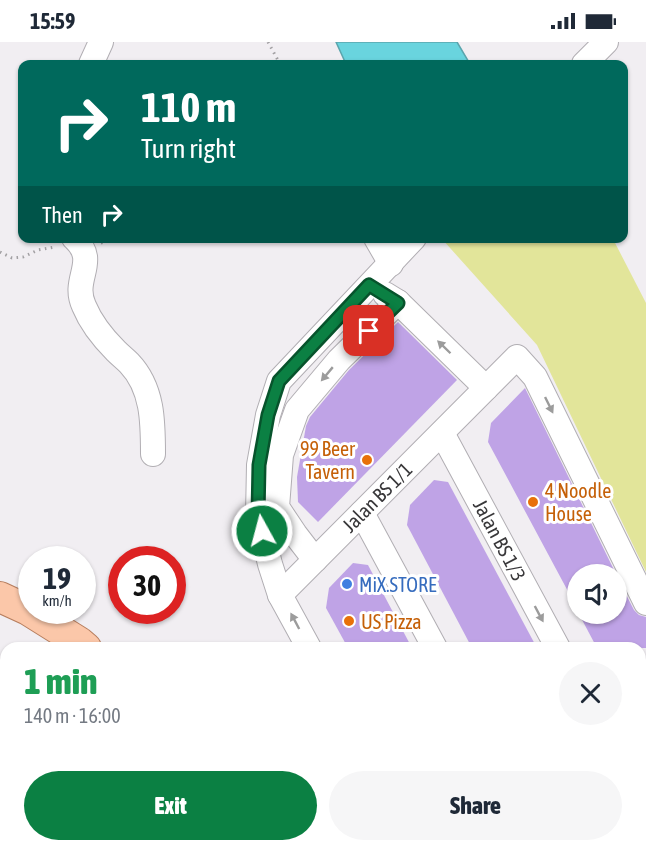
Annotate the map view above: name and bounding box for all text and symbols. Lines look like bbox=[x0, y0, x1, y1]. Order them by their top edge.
text: 15:59 bbox=[30, 8, 75, 34]
text: 110 m bbox=[141, 83, 236, 131]
icon: right bbox=[42, 84, 120, 162]
text: Turn right bbox=[141, 133, 236, 164]
icon: right bbox=[95, 198, 128, 231]
text: Then bbox=[42, 202, 83, 228]
pin bbox=[343, 305, 394, 356]
icon: arrive bbox=[352, 314, 385, 347]
one-way arrow bbox=[438, 341, 452, 355]
one-way arrow bbox=[321, 366, 334, 382]
one-way arrow bbox=[545, 397, 554, 414]
place label: 99 Beer Tavern bbox=[300, 437, 356, 483]
marker: 99 Beer Tavern bbox=[360, 453, 374, 467]
street label: Jalan BS 1/1 bbox=[337, 457, 417, 537]
place label: 4 Noodle House bbox=[545, 479, 611, 525]
street label: Jalan BS 1/3 bbox=[469, 495, 531, 585]
marker: 4 Noodle House bbox=[526, 495, 540, 509]
position arrow bbox=[230, 499, 294, 563]
speed limit sign: 30 bbox=[108, 546, 186, 624]
text: 19 bbox=[43, 561, 71, 595]
map controls bbox=[567, 564, 627, 624]
button: sound bbox=[567, 564, 627, 624]
place label: MiX.STORE bbox=[359, 573, 437, 596]
marker: MiX.STORE bbox=[340, 577, 354, 591]
text: km/h bbox=[42, 592, 72, 609]
one-way arrow bbox=[534, 605, 544, 622]
place label: US Pizza bbox=[361, 610, 422, 633]
one-way arrow bbox=[290, 613, 300, 630]
marker: US Pizza bbox=[342, 614, 356, 628]
text: 1 min bbox=[24, 660, 98, 702]
button: close bbox=[559, 662, 622, 725]
text: 140 m · 16:00 bbox=[24, 704, 121, 727]
button: Exit bbox=[24, 771, 317, 840]
button: Share bbox=[329, 771, 622, 840]

